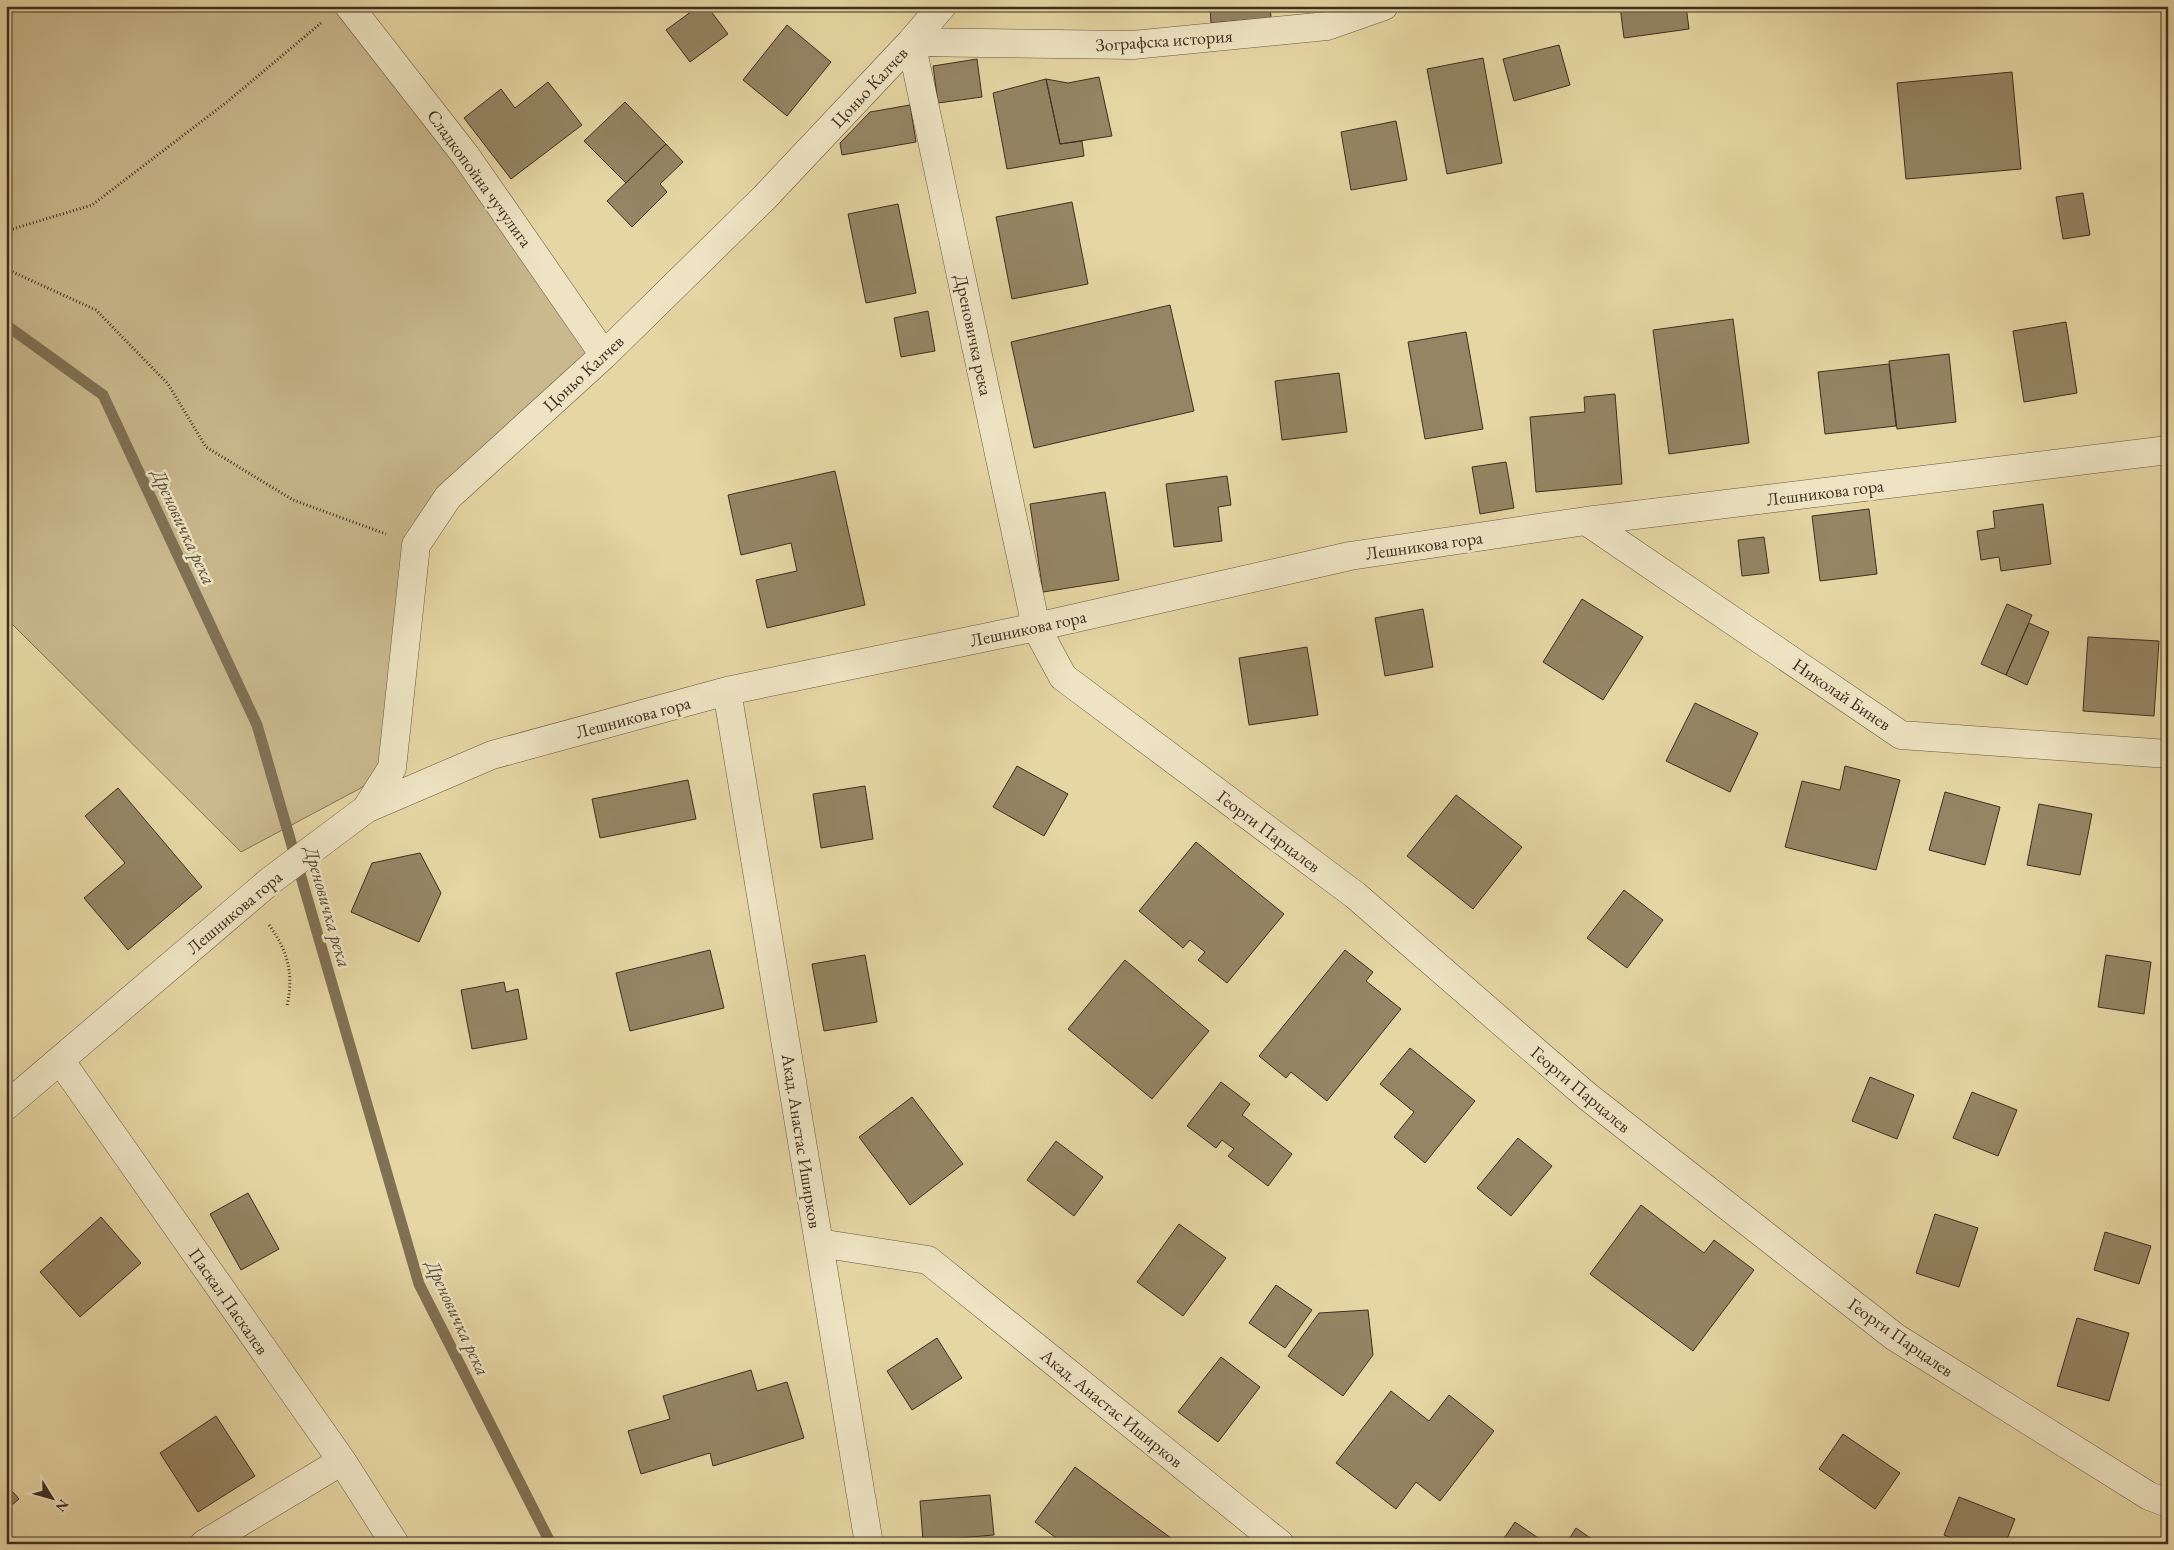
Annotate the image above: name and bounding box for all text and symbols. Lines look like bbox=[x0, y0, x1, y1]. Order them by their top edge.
street label: Зографска история bbox=[1095, 24, 1233, 56]
street label: Цоньо Калчев bbox=[826, 41, 913, 132]
street label: Сладкопойна чучулига bbox=[422, 105, 538, 252]
street label: Дреновичка река bbox=[950, 272, 998, 399]
street label: Цоньо Калчев bbox=[538, 329, 629, 416]
water label: Дреновичка река bbox=[145, 463, 222, 589]
street label: Лешникова гора bbox=[1765, 473, 1886, 511]
street label: Лешникова гора bbox=[1364, 525, 1485, 565]
street label: Лешникова гора bbox=[968, 604, 1089, 652]
street label: Николай Бинев bbox=[1788, 653, 1896, 736]
street label: Лешникова гора bbox=[573, 690, 694, 743]
street label: Георги Парцалев bbox=[1213, 785, 1325, 878]
water label: Дреновичка река bbox=[298, 842, 357, 970]
street label: Лешникова гора bbox=[181, 865, 287, 959]
street label: Георги Парцалев bbox=[1526, 1041, 1636, 1138]
street label: Акад. Анастас Иширков bbox=[777, 1051, 827, 1230]
street label: Паскал Паскалев bbox=[184, 1243, 274, 1359]
water label: Дреновичка река bbox=[419, 1254, 496, 1380]
street label: Георги Парцалев bbox=[1844, 1292, 1958, 1382]
street label: Акад. Анастас Иширков bbox=[1035, 1343, 1188, 1473]
north arrow bbox=[28, 1472, 78, 1522]
text: N bbox=[51, 1496, 73, 1516]

